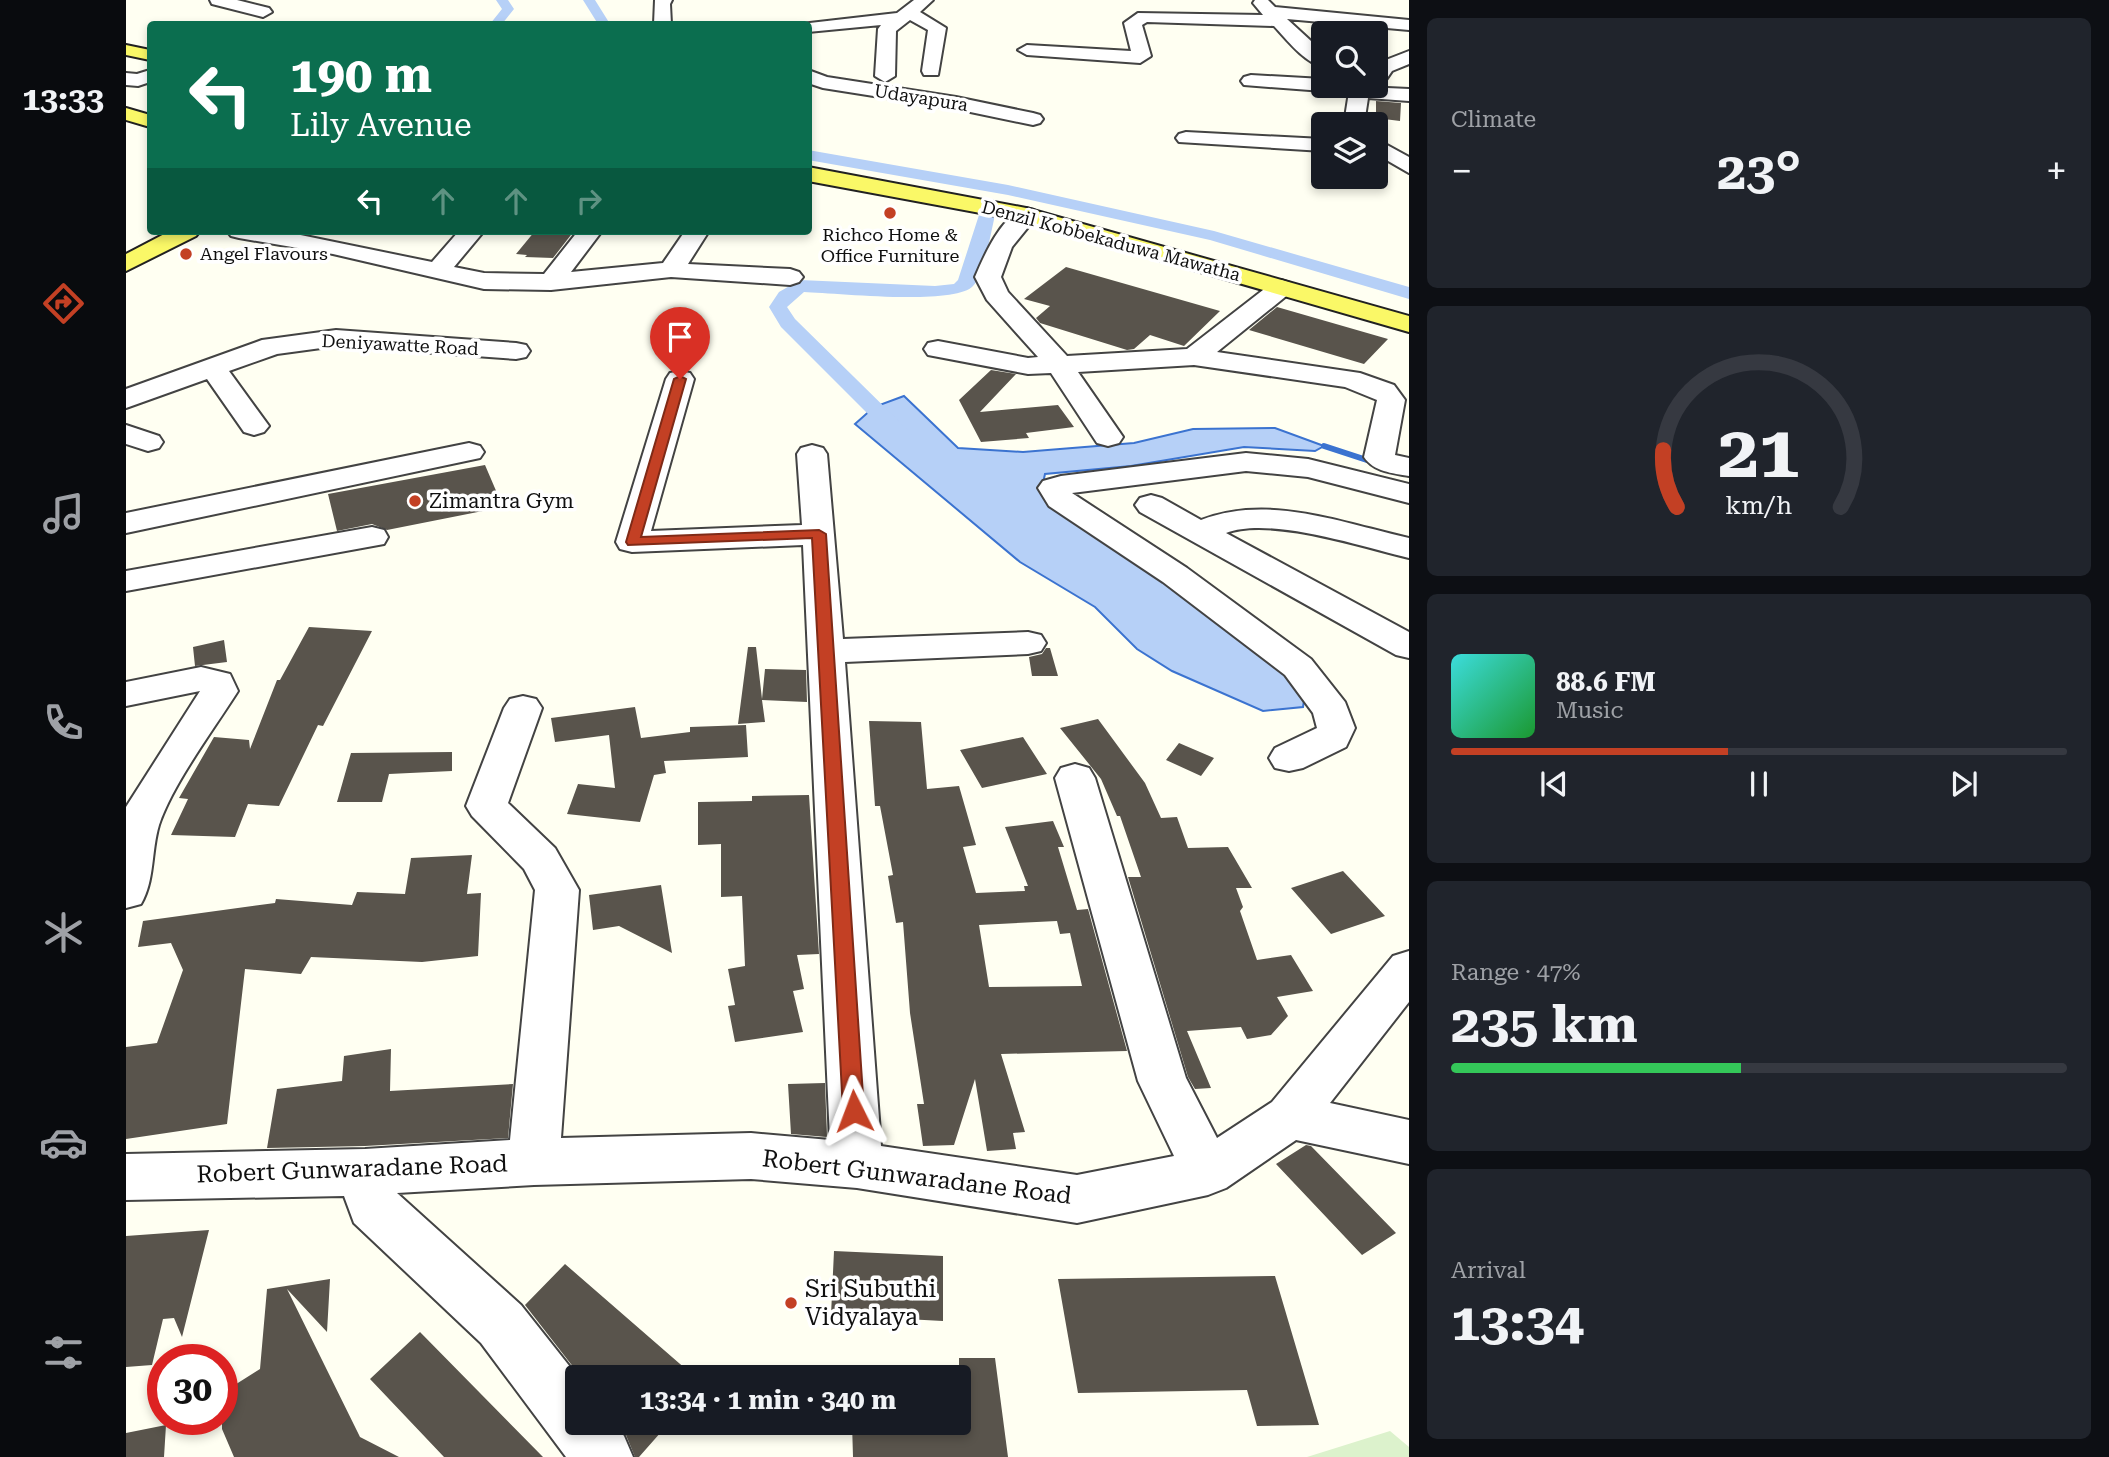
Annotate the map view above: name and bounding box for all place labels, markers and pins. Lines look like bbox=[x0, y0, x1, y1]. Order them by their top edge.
marker: Richco Home & Office Furniture bbox=[882, 205, 898, 221]
place label: Richco Home & Office Furniture bbox=[821, 224, 959, 266]
place label: Angel Flavours bbox=[200, 243, 328, 264]
marker: Angel Flavours bbox=[178, 246, 194, 262]
pin bbox=[650, 307, 710, 379]
place label: Zimantra Gym bbox=[429, 489, 574, 513]
marker: Zimantra Gym bbox=[407, 493, 423, 509]
place label: Sri Subuthi Vidyalaya bbox=[805, 1275, 936, 1331]
marker: Sri Subuthi Vidyalaya bbox=[783, 1295, 799, 1311]

